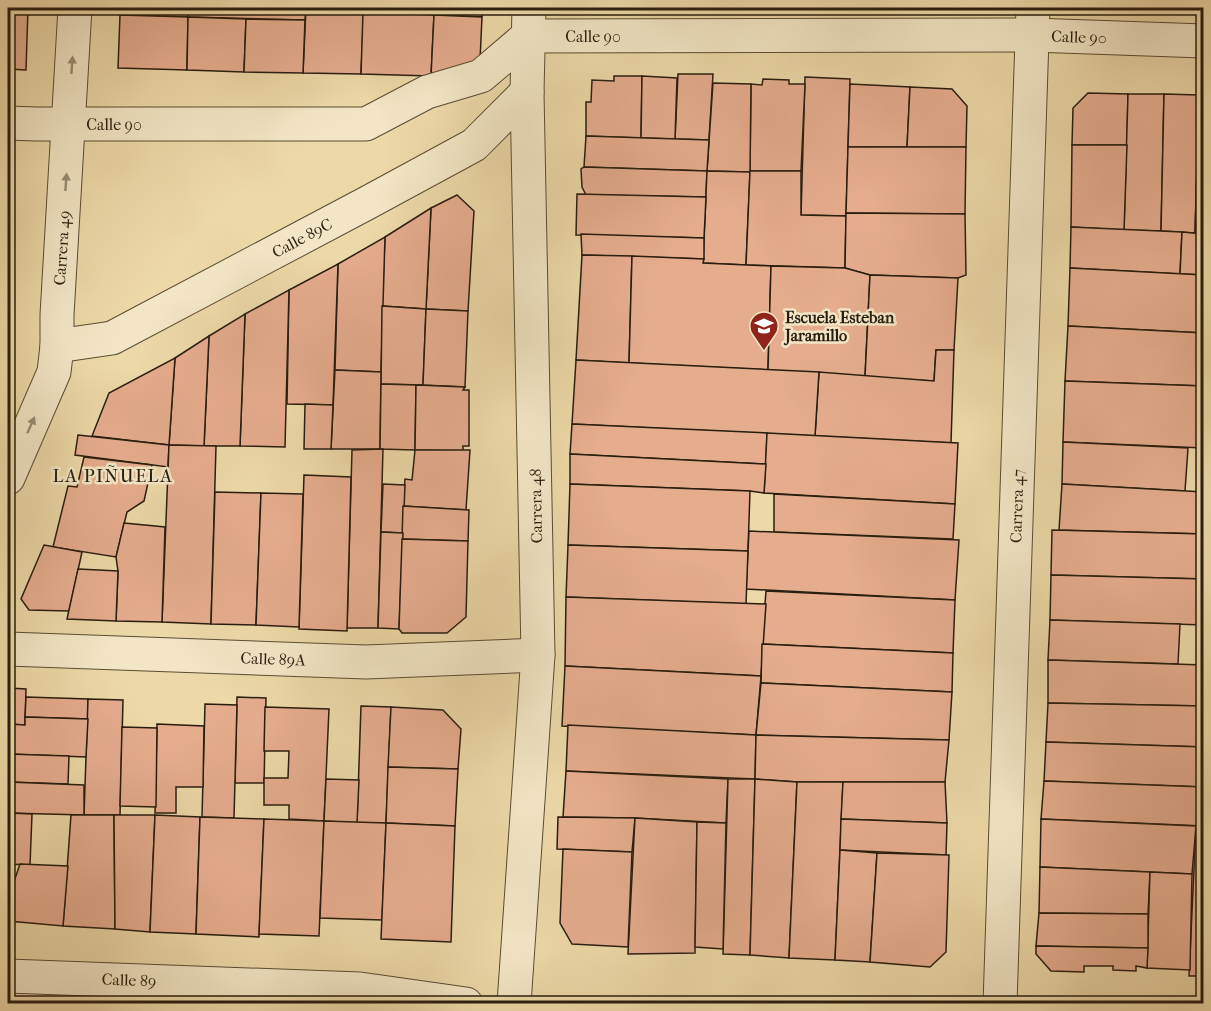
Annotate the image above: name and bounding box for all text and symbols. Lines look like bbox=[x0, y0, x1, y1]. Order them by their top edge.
street label: Calle 90 bbox=[565, 27, 621, 46]
street label: Calle 90 bbox=[1051, 27, 1107, 47]
one-way arrow bbox=[67, 56, 76, 75]
street label: Calle 90 bbox=[86, 115, 142, 134]
one-way arrow bbox=[61, 173, 71, 192]
street label: Carrera 49 bbox=[50, 210, 74, 286]
street label: Calle 89C bbox=[269, 214, 335, 262]
place label: Escuela Esteban Jaramillo bbox=[783, 308, 895, 346]
school or university icon: Escuela Esteban Jaramillo bbox=[748, 310, 780, 352]
one-way arrow bbox=[26, 415, 36, 433]
district label: LA PIÑUELA bbox=[53, 465, 173, 487]
street label: Carrera 48 bbox=[526, 468, 546, 544]
street label: Carrera 47 bbox=[1006, 468, 1028, 543]
street label: Calle 89A bbox=[240, 648, 306, 670]
street label: Calle 89 bbox=[101, 970, 157, 990]

